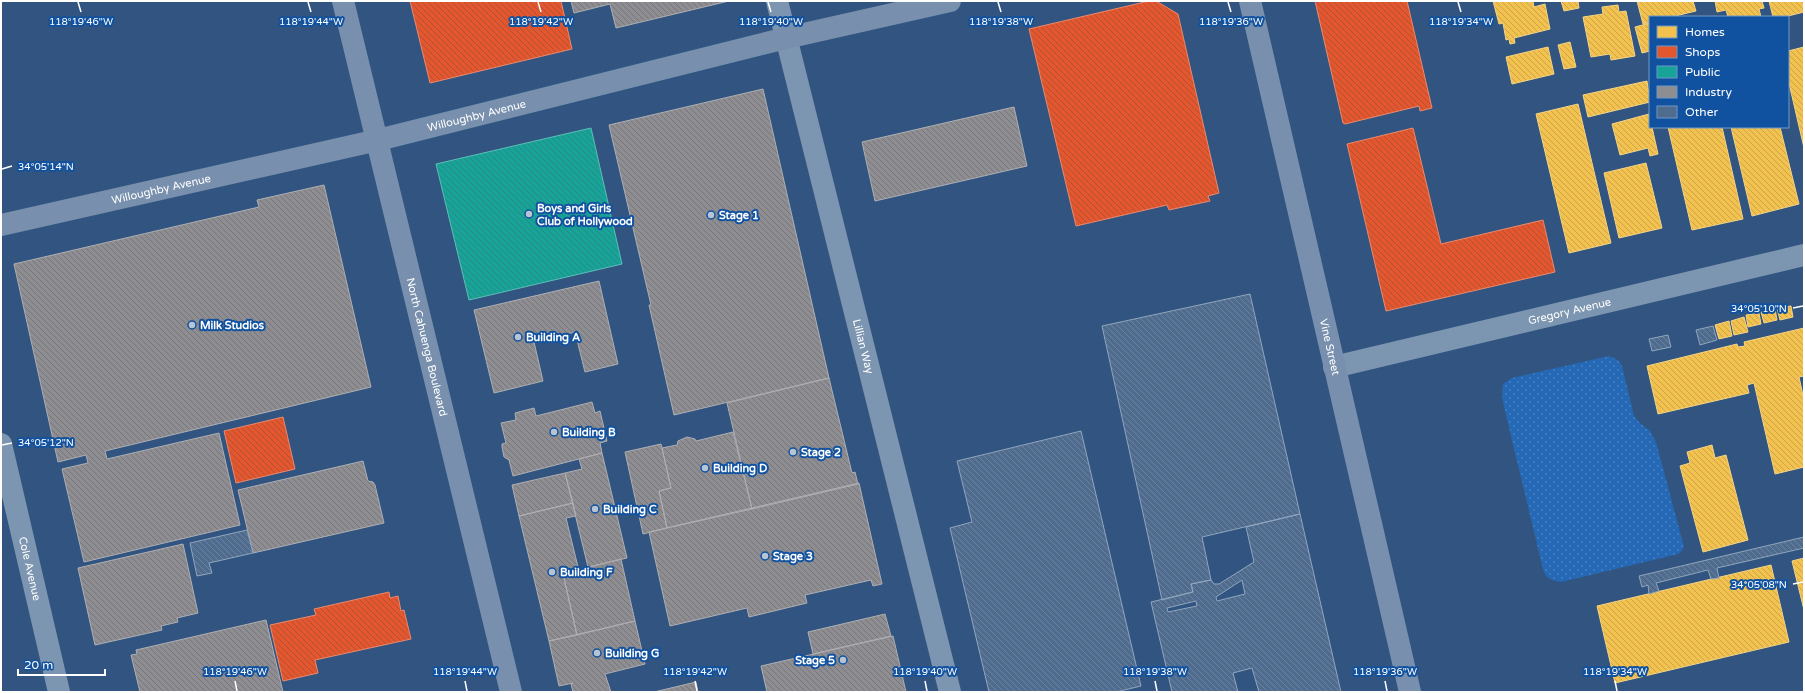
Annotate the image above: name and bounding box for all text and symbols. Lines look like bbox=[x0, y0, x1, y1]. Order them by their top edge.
text: 118°19'46"W bbox=[49, 16, 113, 28]
text: 118°19'44"W bbox=[279, 16, 343, 28]
text: 118°19'42"W bbox=[509, 16, 573, 28]
text: 118°19'40"W bbox=[739, 16, 803, 28]
text: 118°19'38"W bbox=[969, 16, 1033, 28]
text: 118°19'36"W bbox=[1199, 16, 1263, 28]
text: 118°19'34"W bbox=[1429, 16, 1493, 28]
legend bbox=[1649, 16, 1789, 128]
text: Homes bbox=[1685, 25, 1725, 39]
text: Shops bbox=[1685, 45, 1720, 59]
text: Public bbox=[1685, 65, 1720, 79]
text: Industry bbox=[1685, 85, 1732, 99]
street label: Willoughby Avenue bbox=[426, 97, 527, 134]
text: Other bbox=[1685, 105, 1718, 119]
text: 34°05'14"N bbox=[18, 161, 74, 173]
street label: Willoughby Avenue bbox=[110, 171, 212, 206]
place label: Boys and Girls Club of Hollywood bbox=[537, 202, 633, 229]
marker: Boys and Girls Club of Hollywood bbox=[524, 209, 534, 219]
place label: Stage 1 bbox=[719, 209, 759, 223]
marker: Stage 1 bbox=[706, 210, 716, 220]
street label: North Cahuenga Boulevard bbox=[404, 276, 450, 418]
street label: Gregory Avenue bbox=[1527, 295, 1612, 327]
text: 34°05'10"N bbox=[1731, 303, 1787, 315]
street label: Vine Street bbox=[1317, 317, 1343, 376]
street label: Lillian Way bbox=[850, 318, 877, 375]
place label: Milk Studios bbox=[200, 319, 265, 332]
marker: Milk Studios bbox=[187, 320, 197, 330]
place label: Building A bbox=[526, 331, 580, 345]
marker: Building A bbox=[513, 332, 523, 342]
place label: Building B bbox=[562, 426, 616, 440]
marker: Building B bbox=[549, 427, 559, 437]
text: 34°05'12"N bbox=[18, 437, 74, 449]
place label: Stage 2 bbox=[801, 446, 841, 460]
marker: Stage 2 bbox=[788, 447, 798, 457]
place label: Building D bbox=[713, 462, 767, 476]
marker: Building D bbox=[700, 463, 710, 473]
place label: Building C bbox=[603, 503, 657, 517]
marker: Building C bbox=[590, 504, 600, 514]
street label: Cole Avenue bbox=[16, 535, 44, 602]
place label: Stage 3 bbox=[773, 550, 813, 564]
marker: Stage 3 bbox=[760, 551, 770, 561]
place label: Building F bbox=[560, 566, 613, 580]
marker: Building F bbox=[547, 567, 557, 577]
text: 34°05'08"N bbox=[1731, 579, 1787, 591]
place label: Building G bbox=[605, 647, 659, 661]
marker: Building G bbox=[592, 648, 602, 658]
scale bar bbox=[18, 651, 105, 677]
place label: Stage 5 bbox=[795, 654, 835, 668]
marker: Stage 5 bbox=[838, 655, 848, 665]
text: 20 m bbox=[24, 658, 53, 672]
text: 118°19'46"W bbox=[203, 666, 267, 678]
text: 118°19'44"W bbox=[433, 666, 497, 678]
text: 118°19'42"W bbox=[663, 666, 727, 678]
text: 118°19'40"W bbox=[893, 666, 957, 678]
text: 118°19'38"W bbox=[1123, 666, 1187, 678]
text: 118°19'36"W bbox=[1353, 666, 1417, 678]
text: 118°19'34"W bbox=[1583, 666, 1647, 678]

